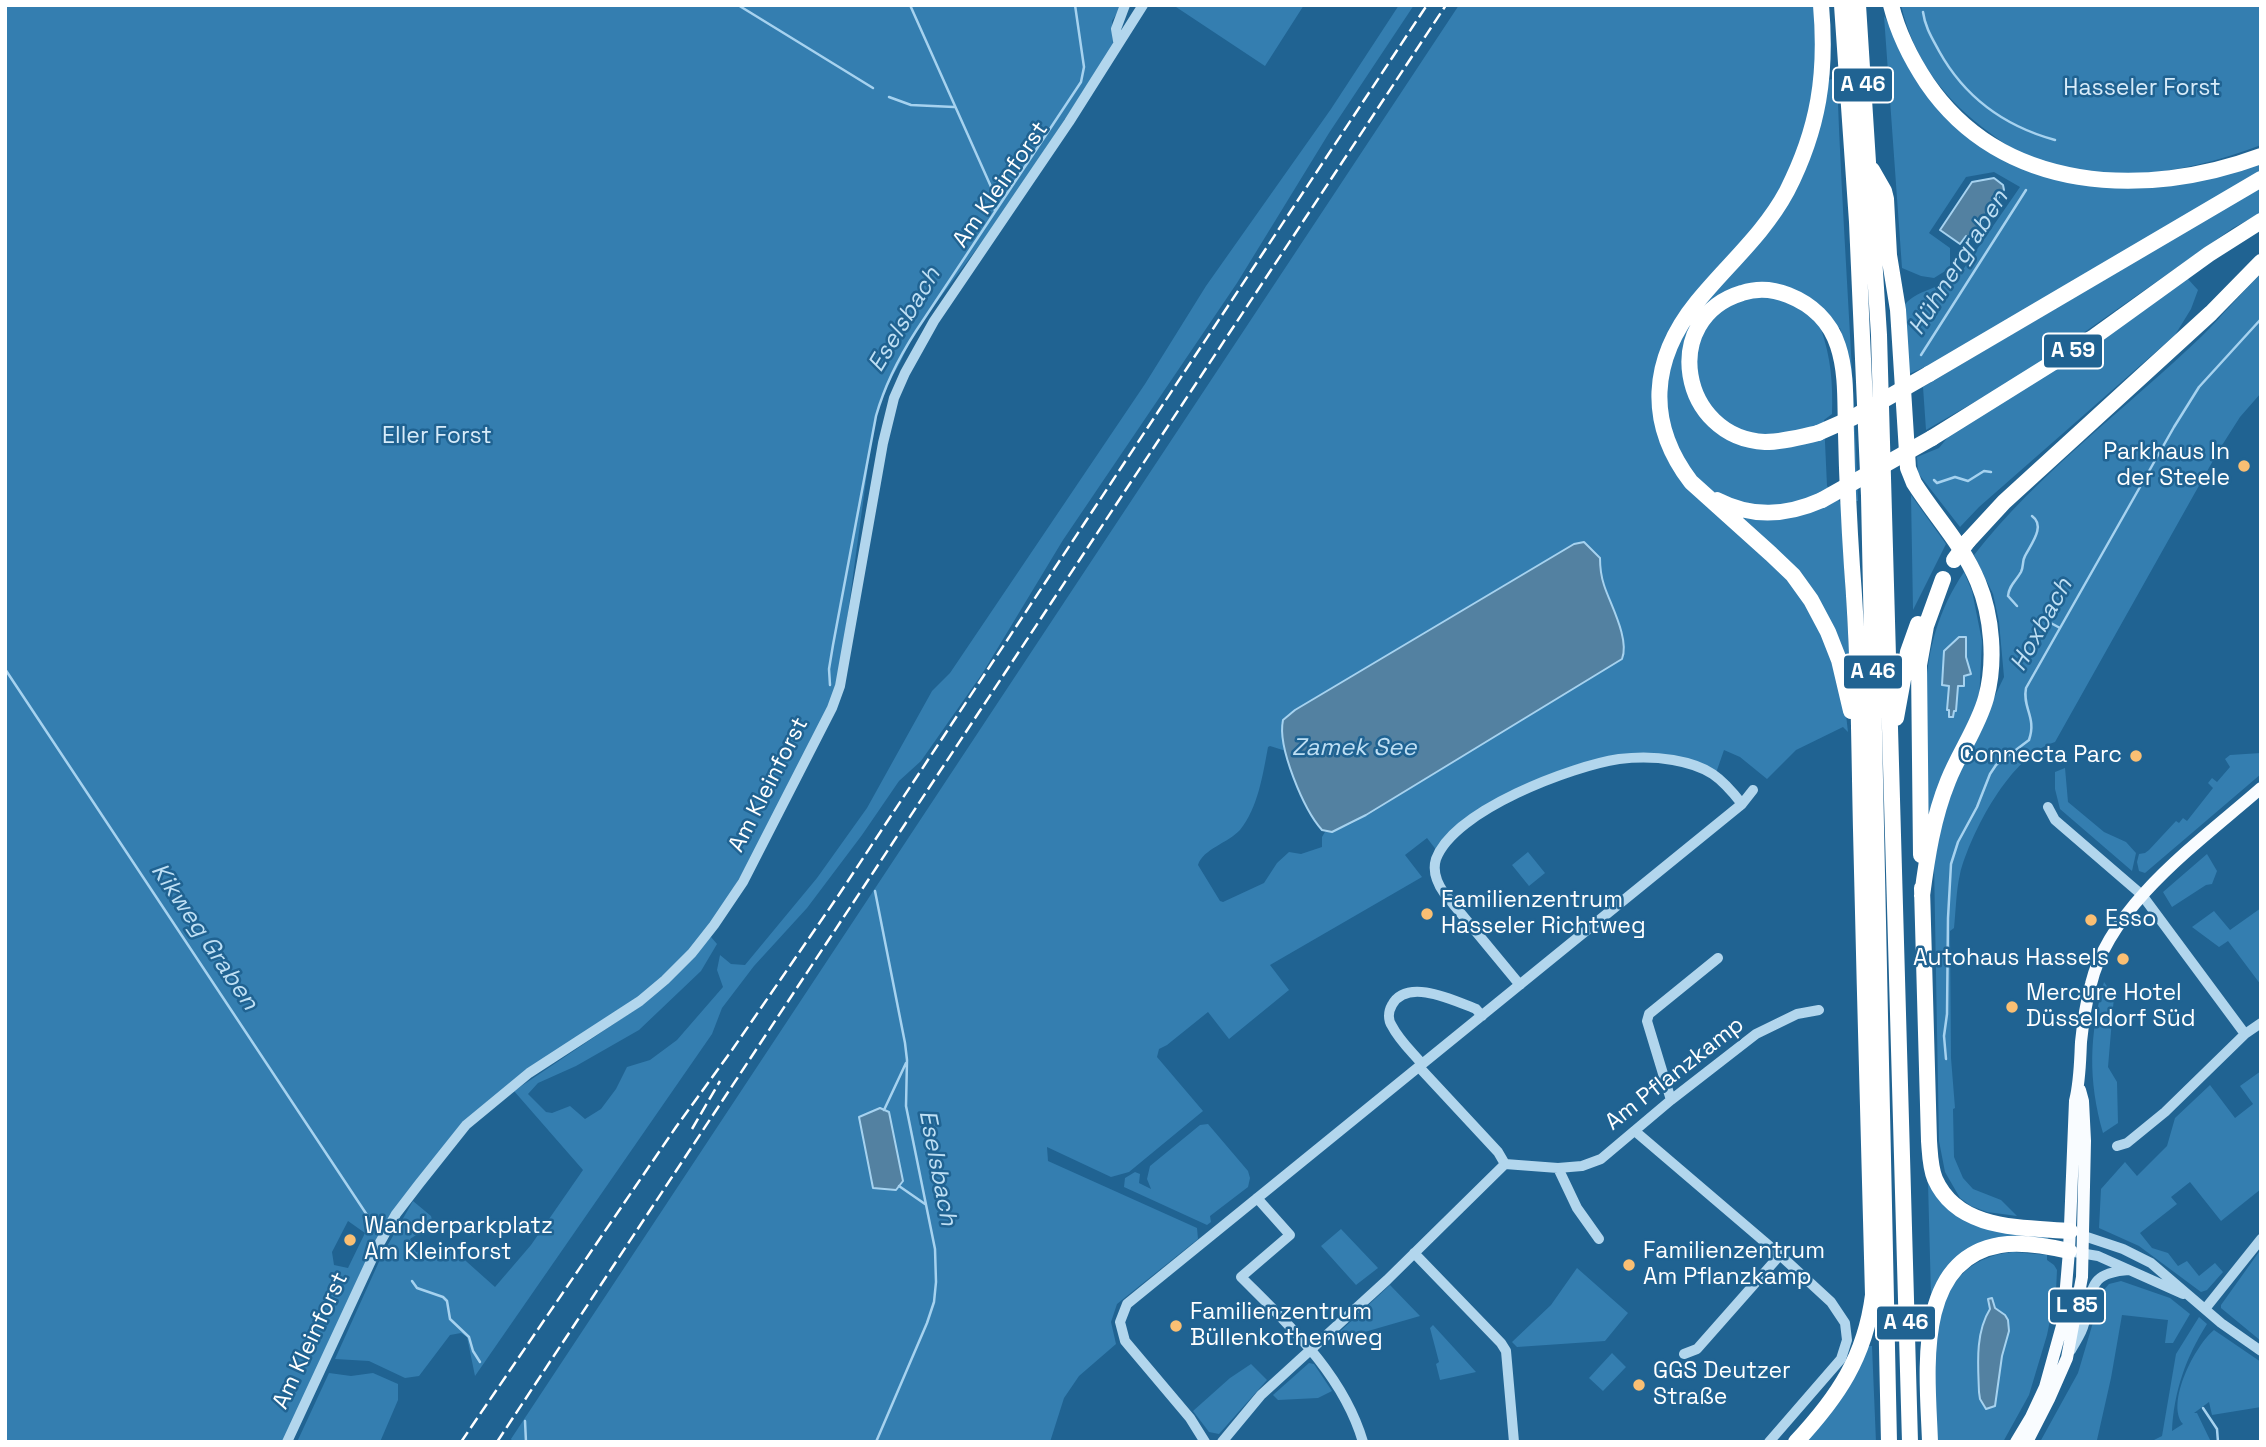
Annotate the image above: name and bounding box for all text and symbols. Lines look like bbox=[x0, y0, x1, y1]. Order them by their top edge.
road number: A 46 bbox=[1833, 68, 1893, 102]
park label: Hasseler Forst bbox=[2063, 75, 2221, 103]
street label: Am Kleinforst bbox=[947, 117, 1055, 253]
water label: Hühnergraben bbox=[1903, 185, 2015, 341]
water label: Eselsbach bbox=[863, 262, 947, 378]
road number: A 59 bbox=[2043, 334, 2103, 368]
park label: Eller Forst bbox=[382, 423, 492, 451]
place label: Parkhaus In der Steele bbox=[2103, 439, 2230, 493]
marker: Parkhaus In der Steele bbox=[2236, 458, 2252, 474]
water label: Hoxbach bbox=[2005, 573, 2079, 677]
road number: A 46 bbox=[1843, 654, 1903, 690]
street label: Am Kleinforst bbox=[723, 713, 815, 857]
water label: Zamek See bbox=[1292, 734, 1416, 762]
place label: Connecta Parc bbox=[1959, 742, 2122, 770]
marker: Connecta Parc bbox=[2128, 748, 2144, 764]
water label: Kikweg Graben bbox=[144, 858, 264, 1016]
place label: Familienzentrum Hasseler Richtweg bbox=[1441, 887, 1646, 941]
marker: Familienzentrum Hasseler Richtweg bbox=[1419, 906, 1435, 922]
place label: Esso bbox=[2105, 906, 2156, 934]
marker: Esso bbox=[2083, 912, 2099, 928]
place label: Autohaus Hassels bbox=[1913, 945, 2109, 973]
marker: Autohaus Hassels bbox=[2115, 951, 2131, 967]
place label: Mercure Hotel Düsseldorf Süd bbox=[2026, 980, 2196, 1034]
marker: Mercure Hotel Düsseldorf Süd bbox=[2004, 999, 2020, 1015]
street label: Am Pflanzkamp bbox=[1600, 1011, 1750, 1137]
water label: Eselsbach bbox=[912, 1108, 962, 1228]
place label: Wanderparkplatz Am Kleinforst bbox=[364, 1213, 553, 1267]
marker: Wanderparkplatz Am Kleinforst bbox=[342, 1232, 358, 1248]
place label: Familienzentrum Am Pflanzkamp bbox=[1643, 1238, 1825, 1292]
marker: Familienzentrum Am Pflanzkamp bbox=[1621, 1257, 1637, 1273]
street label: Am Kleinforst bbox=[267, 1268, 355, 1414]
road number: L 85 bbox=[2049, 1288, 2105, 1324]
place label: Familienzentrum Büllenkothenweg bbox=[1190, 1299, 1383, 1353]
road number: A 46 bbox=[1876, 1306, 1936, 1340]
marker: Familienzentrum Büllenkothenweg bbox=[1168, 1318, 1184, 1334]
place label: GGS Deutzer Straße bbox=[1653, 1358, 1791, 1412]
marker: GGS Deutzer Straße bbox=[1631, 1377, 1647, 1393]

